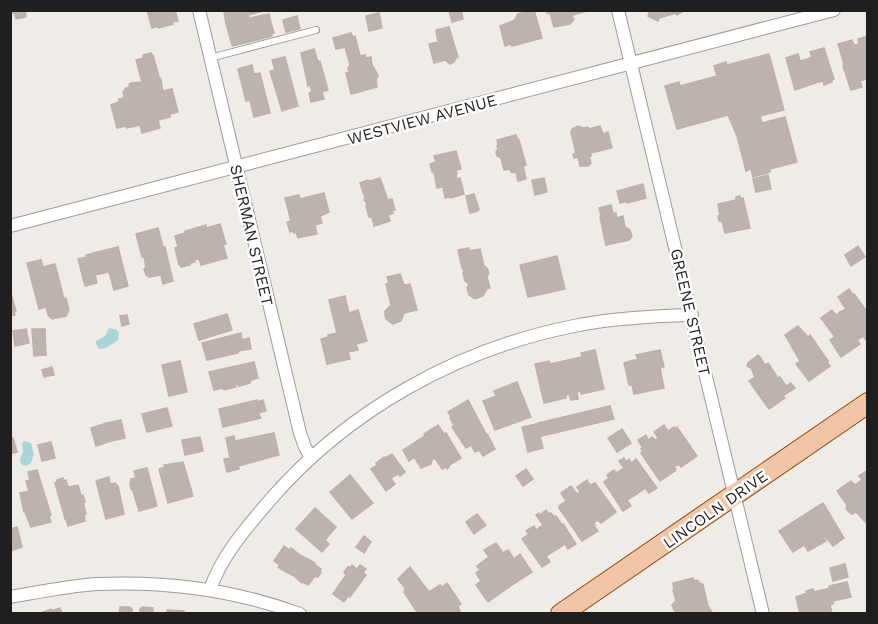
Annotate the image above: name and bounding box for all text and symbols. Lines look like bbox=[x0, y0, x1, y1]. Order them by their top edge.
street label: WESTVIEW AVENUE bbox=[345, 90, 499, 149]
street label: SHERMAN STREET bbox=[226, 163, 277, 308]
street label: GREENE STREET bbox=[667, 247, 714, 378]
street label: LINCOLN DRIVE bbox=[659, 466, 771, 553]

